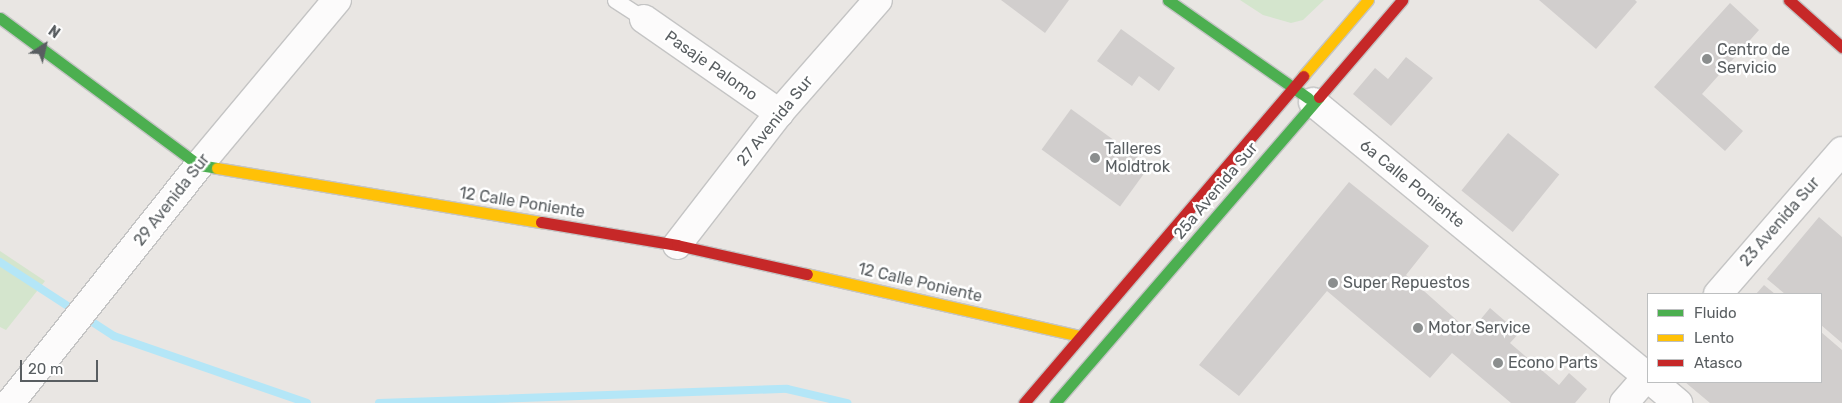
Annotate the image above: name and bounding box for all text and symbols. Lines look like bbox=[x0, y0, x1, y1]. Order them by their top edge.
north arrow bbox=[20, 20, 70, 70]
text: N bbox=[45, 22, 63, 42]
street label: Pasaje Palomo bbox=[661, 27, 761, 105]
place label: Centro de Servicio bbox=[1717, 40, 1790, 78]
marker: Centro de Servicio bbox=[1701, 53, 1713, 65]
street label: 27 Avenida Sur bbox=[733, 72, 817, 170]
street label: 6a Calle Poniente bbox=[1356, 136, 1468, 232]
place label: Talleres Moldtrok bbox=[1105, 139, 1170, 177]
street label: 25a Avenida Sur bbox=[1170, 139, 1262, 243]
street label: 29 Avenida Sur bbox=[130, 150, 214, 250]
marker: Talleres Moldtrok bbox=[1089, 152, 1101, 164]
street label: 23 Avenida Sur bbox=[1736, 173, 1824, 271]
street label: 12 Calle Poniente bbox=[458, 184, 586, 222]
street label: 12 Calle Poniente bbox=[856, 259, 984, 307]
place label: Super Repuestos bbox=[1343, 273, 1470, 293]
marker: Super Repuestos bbox=[1327, 277, 1339, 289]
legend bbox=[1647, 293, 1822, 383]
text: Fluido bbox=[1694, 304, 1737, 322]
place label: Motor Service bbox=[1428, 318, 1531, 338]
marker: Motor Service bbox=[1412, 322, 1424, 334]
text: Lento bbox=[1694, 329, 1734, 347]
scale bar bbox=[22, 350, 100, 382]
place label: Econo Parts bbox=[1508, 353, 1598, 373]
text: Atasco bbox=[1694, 354, 1742, 372]
marker: Econo Parts bbox=[1492, 357, 1504, 369]
text: 20 m bbox=[28, 360, 63, 378]

